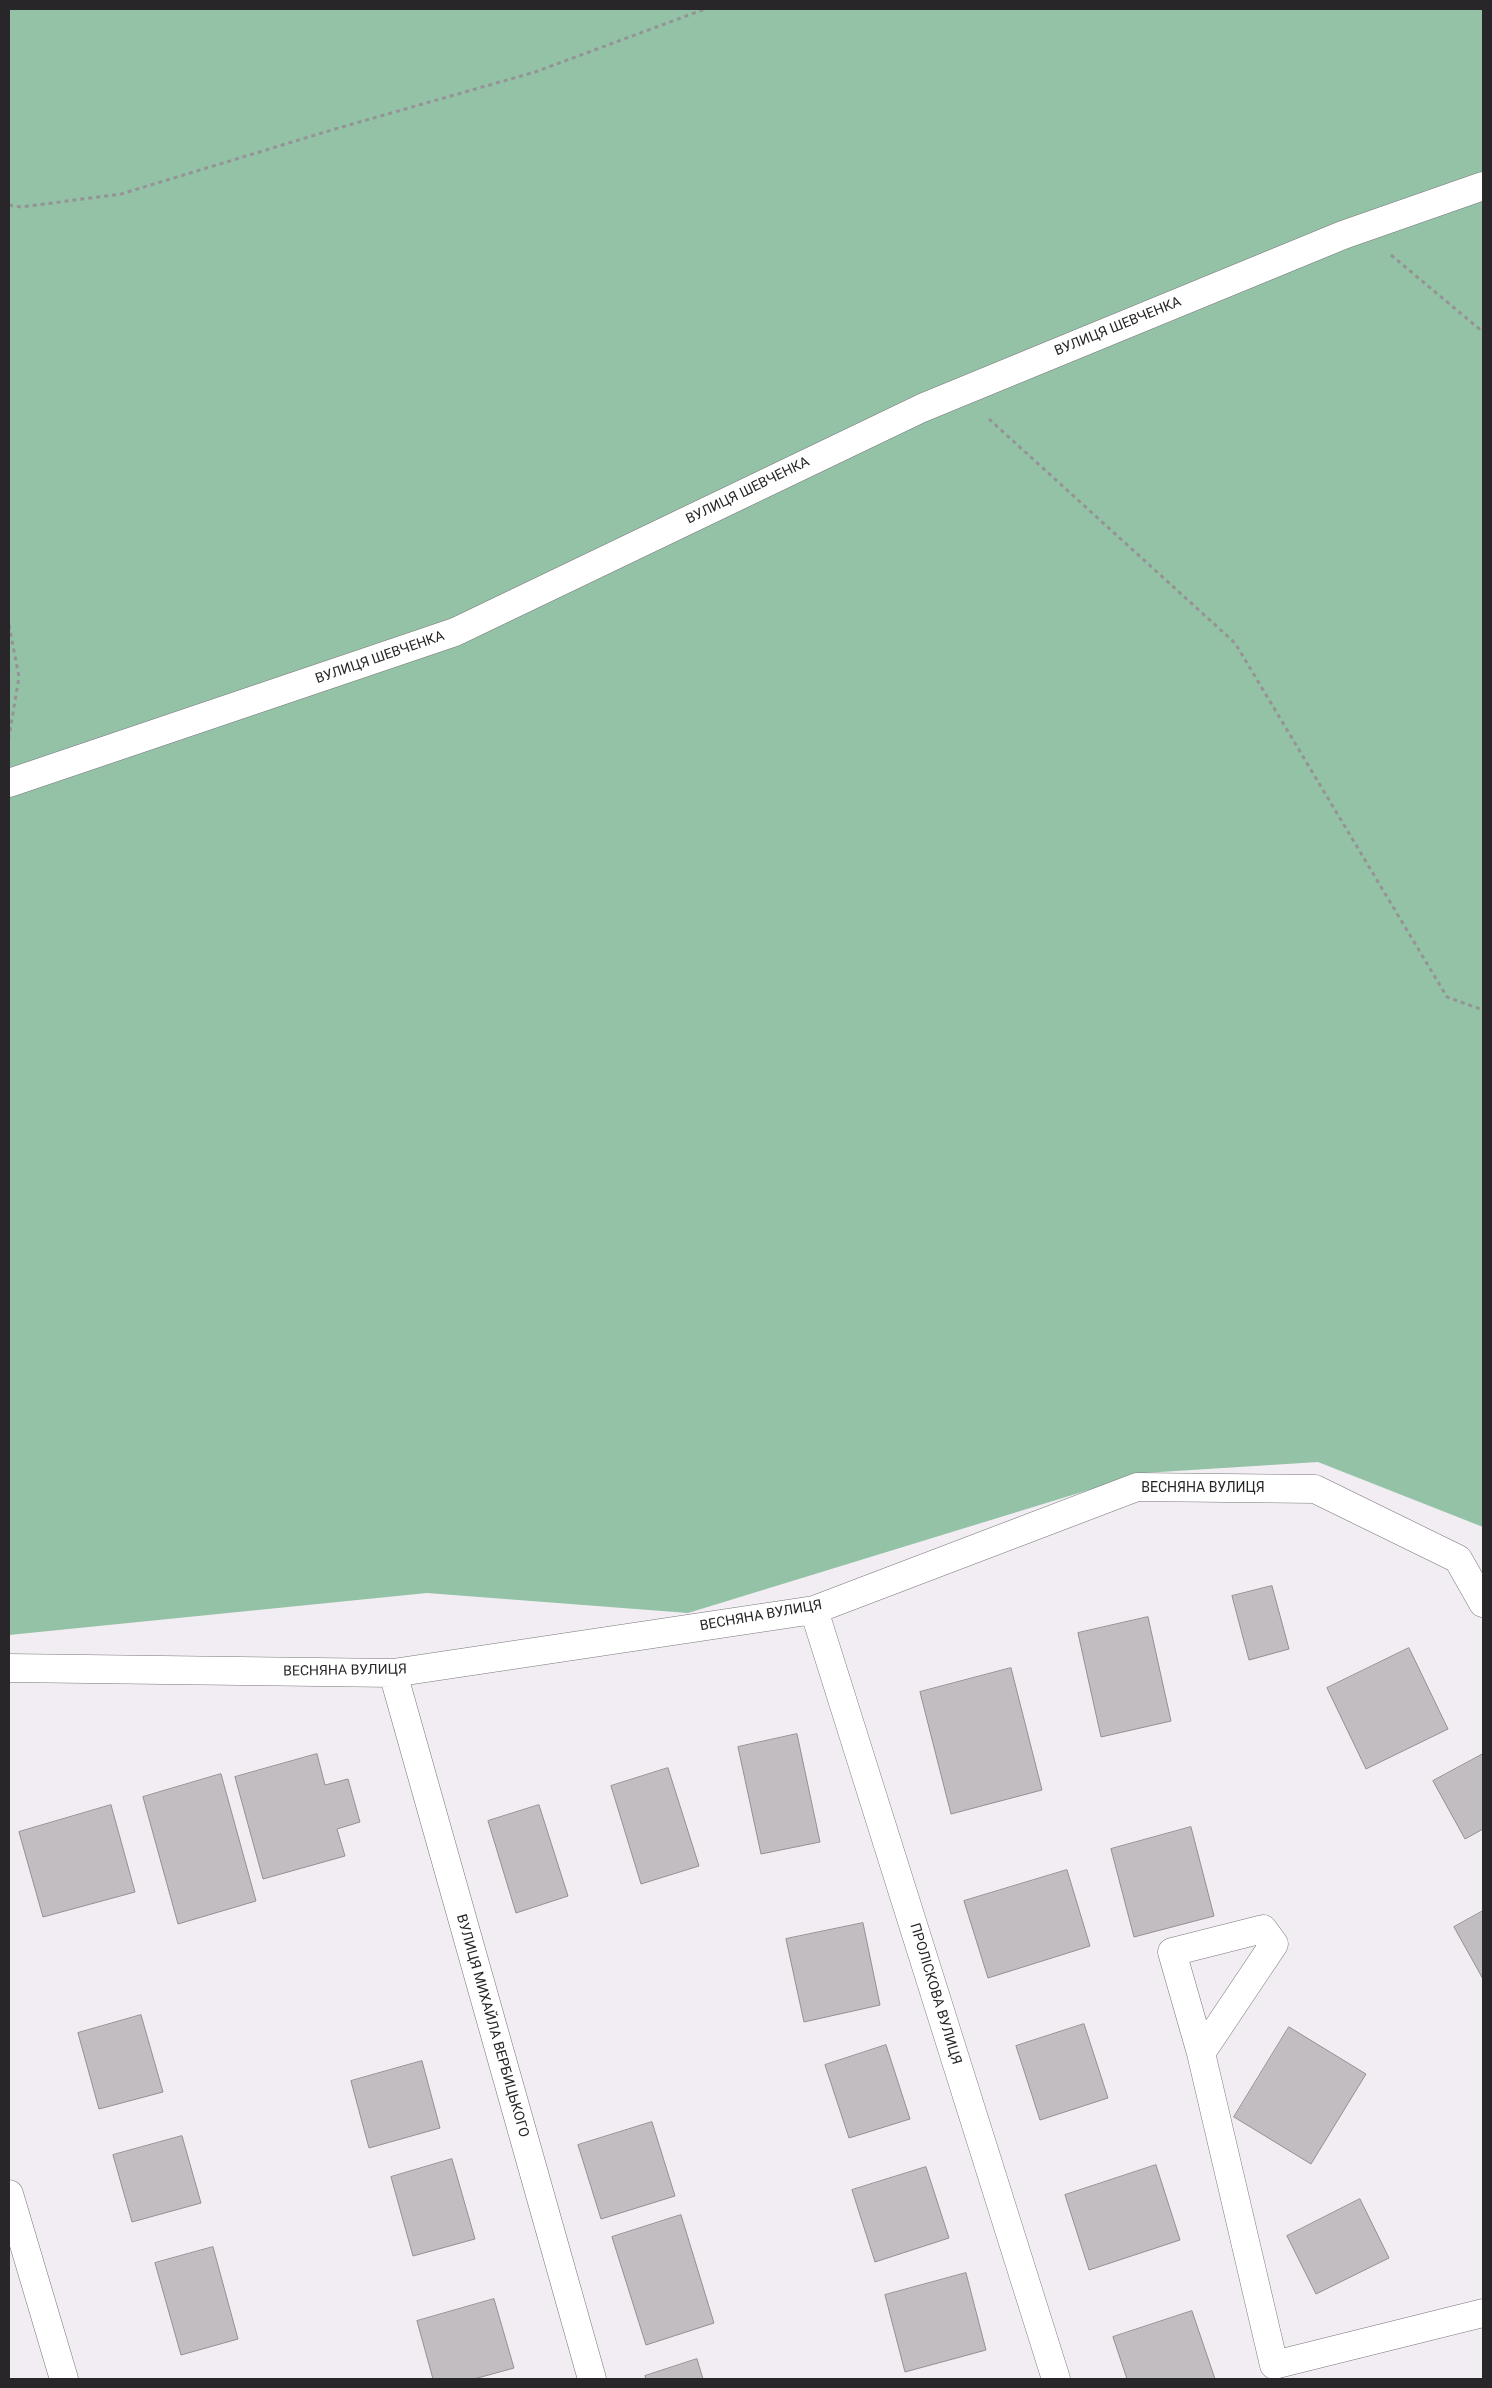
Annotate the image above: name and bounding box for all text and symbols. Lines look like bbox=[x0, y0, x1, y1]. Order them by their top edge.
street label: ВУЛИЦЯ ШЕВЧЕНКА bbox=[1052, 294, 1184, 360]
street label: ВУЛИЦЯ ШЕВЧЕНКА bbox=[684, 454, 812, 528]
street label: ВУЛИЦЯ ШЕВЧЕНКА bbox=[313, 628, 447, 688]
street label: ВЕСНЯНА ВУЛИЦЯ bbox=[1141, 1480, 1265, 1496]
street label: ВЕСНЯНА ВУЛИЦЯ bbox=[699, 1597, 823, 1635]
street label: ВЕСНЯНА ВУЛИЦЯ bbox=[283, 1662, 407, 1680]
street label: ВУЛИЦЯ МИХАЙЛА ВЕРБИЦЬКОГО bbox=[452, 1913, 532, 2139]
street label: ПРОЛІСКОВА ВУЛИЦЯ bbox=[905, 1921, 965, 2067]

